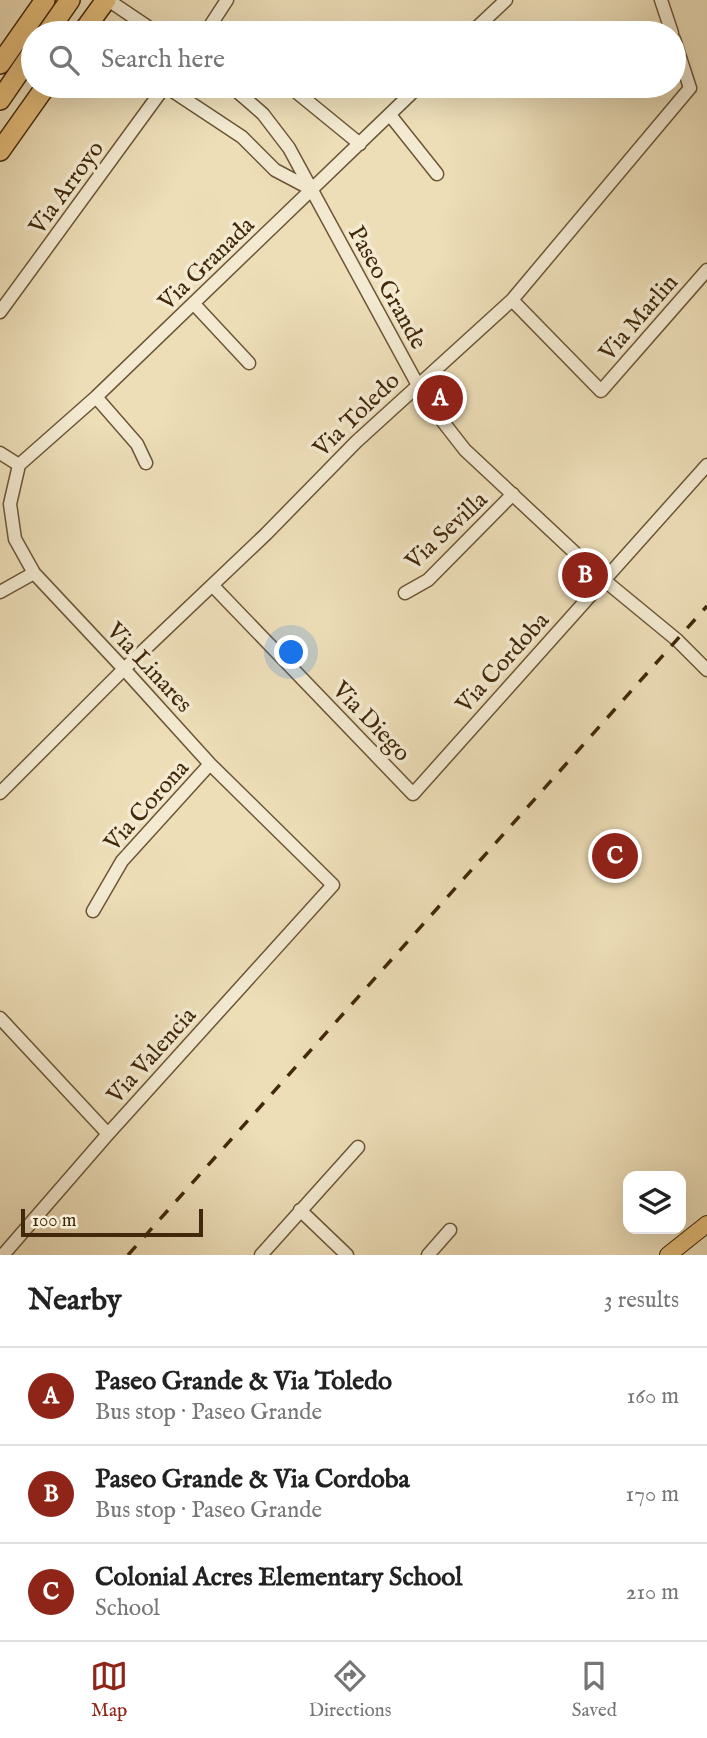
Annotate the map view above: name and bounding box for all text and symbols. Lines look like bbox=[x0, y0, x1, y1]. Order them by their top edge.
search box bbox=[21, 21, 686, 98]
icon: search bbox=[45, 41, 83, 79]
text: Search here bbox=[101, 43, 225, 76]
street label: Via Arroyo bbox=[22, 135, 112, 242]
street label: Via Granada bbox=[152, 210, 262, 318]
street label: Paseo Grande bbox=[340, 220, 433, 355]
street label: Via Marlin bbox=[592, 268, 685, 369]
street label: Via Toledo bbox=[306, 366, 407, 465]
pin: A bbox=[417, 372, 463, 424]
street label: Via Sevilla bbox=[399, 485, 495, 578]
pin: B bbox=[562, 549, 608, 601]
street label: Via Cordoba bbox=[449, 606, 557, 721]
street label: Via Linares bbox=[98, 616, 199, 720]
your location bbox=[274, 635, 308, 669]
street label: Via Diego bbox=[324, 675, 417, 769]
street label: Via Corona bbox=[97, 753, 197, 859]
pin: C bbox=[592, 830, 638, 882]
street label: Via Valencia bbox=[100, 1001, 204, 1112]
map controls bbox=[623, 1171, 686, 1234]
button: layers bbox=[623, 1171, 686, 1234]
scale bar bbox=[21, 1206, 203, 1238]
text: 100 m bbox=[32, 1209, 76, 1233]
text: Nearby bbox=[28, 1282, 121, 1320]
text: 3 results bbox=[604, 1286, 679, 1315]
text: Paseo Grande & Via Toledo bbox=[95, 1365, 392, 1398]
text: A bbox=[43, 1382, 59, 1411]
text: 160 m bbox=[627, 1382, 679, 1411]
text: Bus stop · Paseo Grande bbox=[95, 1398, 322, 1427]
text: Paseo Grande & Via Cordoba bbox=[95, 1463, 410, 1496]
text: B bbox=[43, 1480, 59, 1509]
text: 170 m bbox=[626, 1480, 679, 1509]
text: Bus stop · Paseo Grande bbox=[95, 1496, 322, 1525]
text: Colonial Acres Elementary School bbox=[95, 1561, 462, 1594]
text: C bbox=[43, 1578, 59, 1607]
text: 210 m bbox=[626, 1578, 679, 1607]
text: School bbox=[95, 1594, 160, 1623]
tab: Map bbox=[90, 1657, 128, 1723]
tab: Directions bbox=[309, 1657, 391, 1723]
tab: Saved bbox=[572, 1657, 617, 1723]

